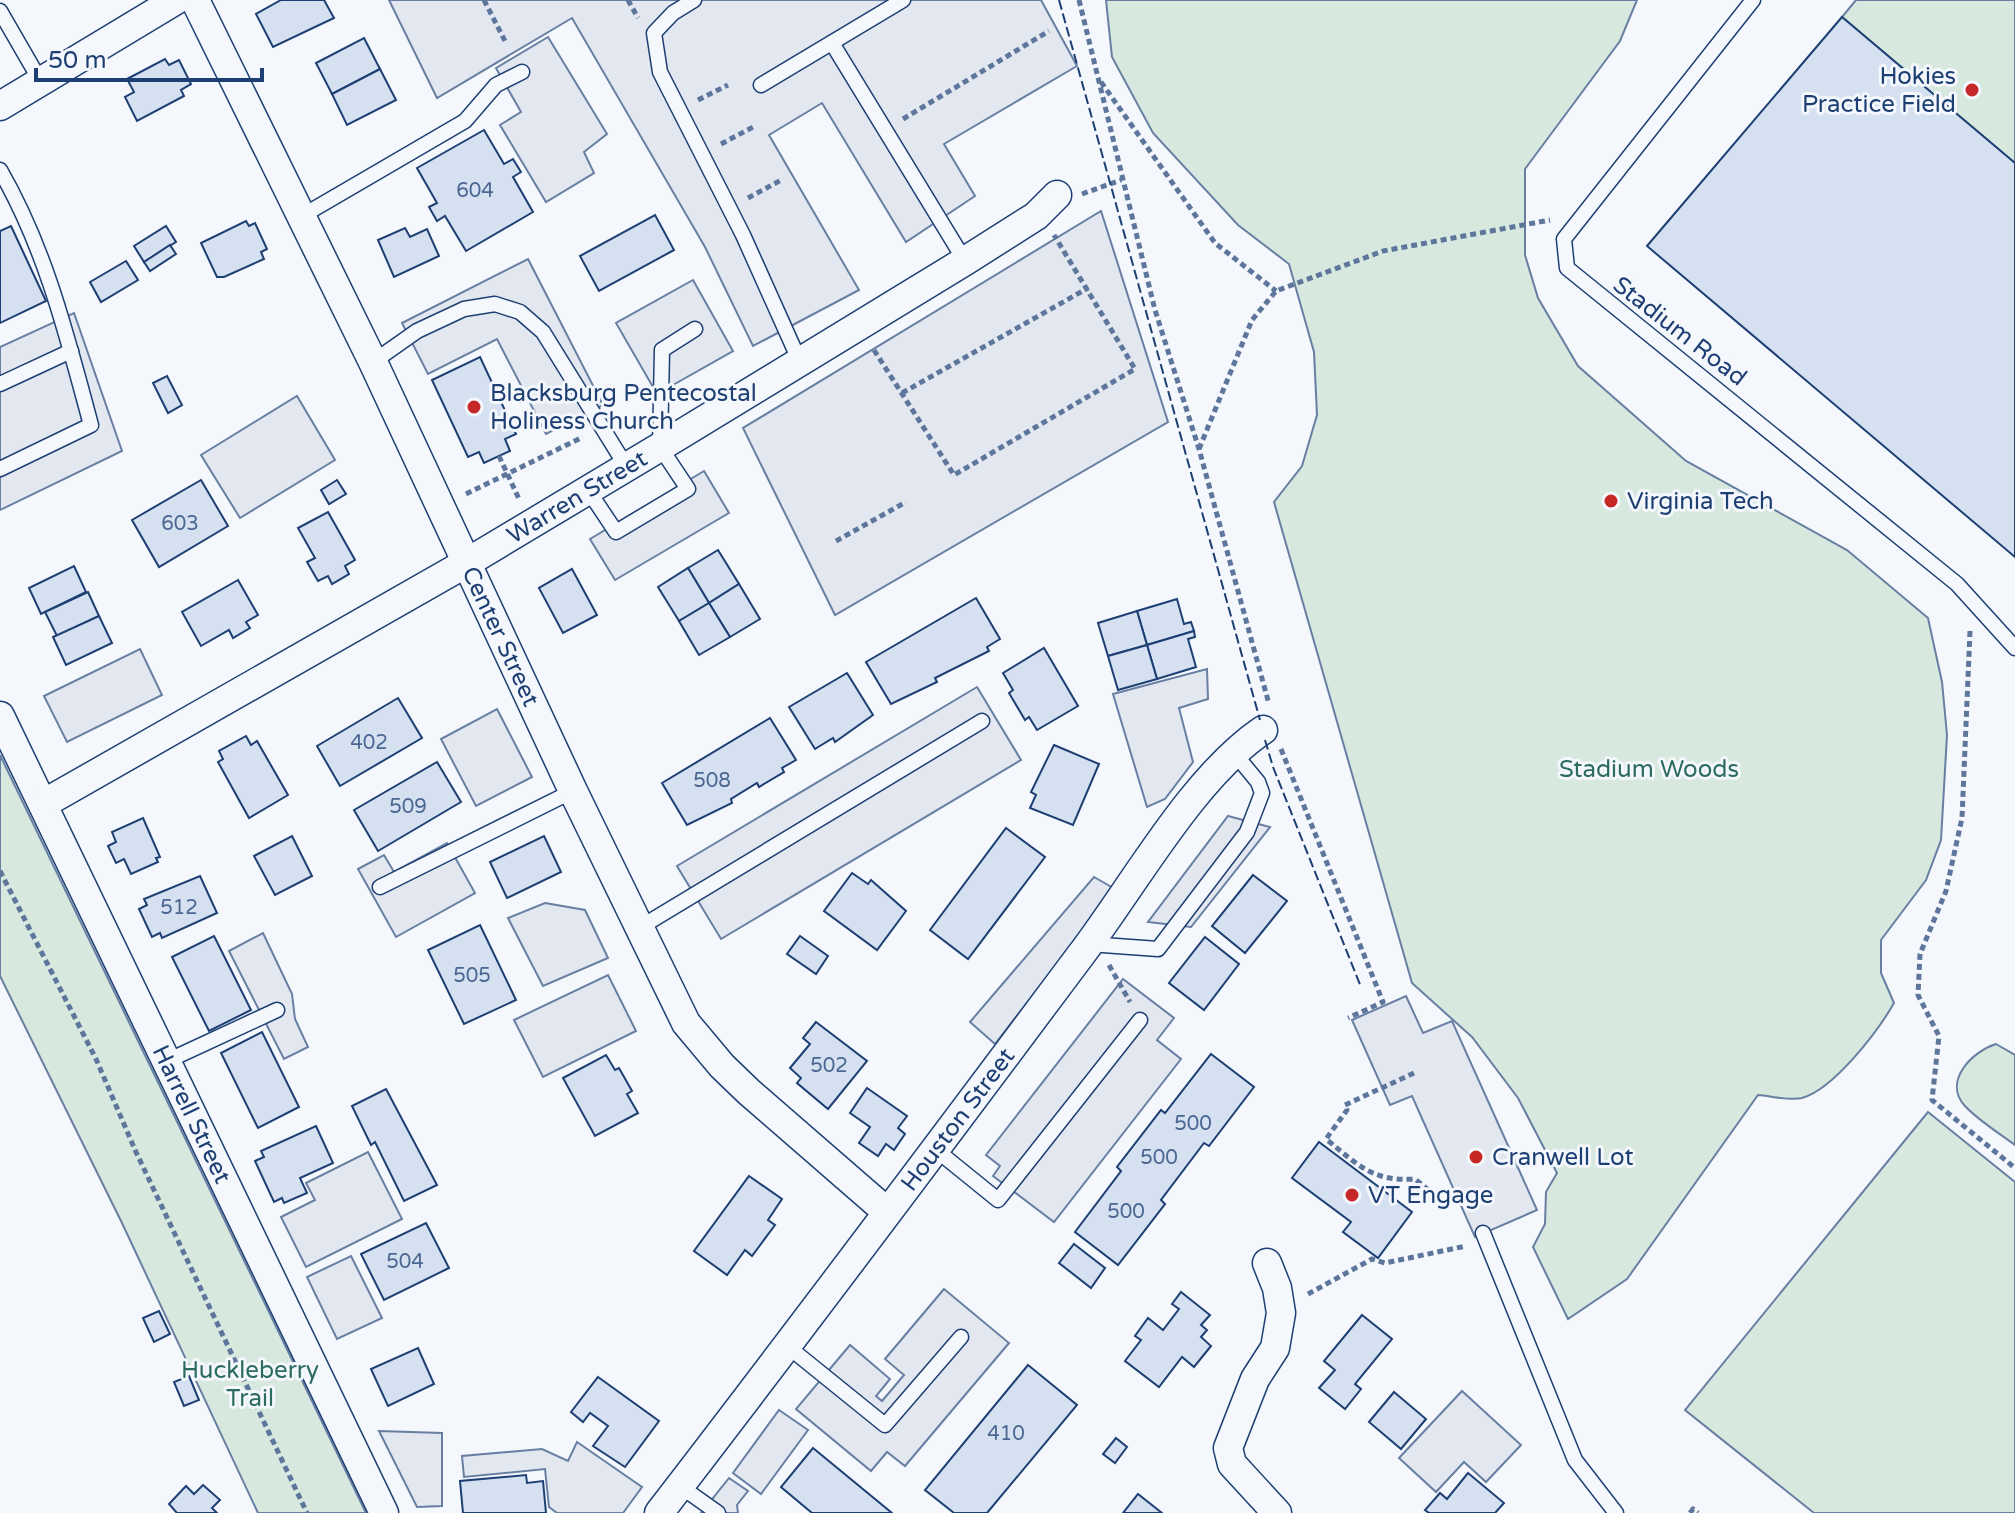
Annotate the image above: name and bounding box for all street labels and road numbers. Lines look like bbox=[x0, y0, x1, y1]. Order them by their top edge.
street label: Stadium Road bbox=[1607, 270, 1752, 392]
street label: Warren Street bbox=[502, 444, 652, 550]
street label: Center Street bbox=[455, 562, 545, 711]
street label: Harrell Street bbox=[146, 1040, 237, 1188]
street label: Houston Street bbox=[895, 1042, 1021, 1197]

